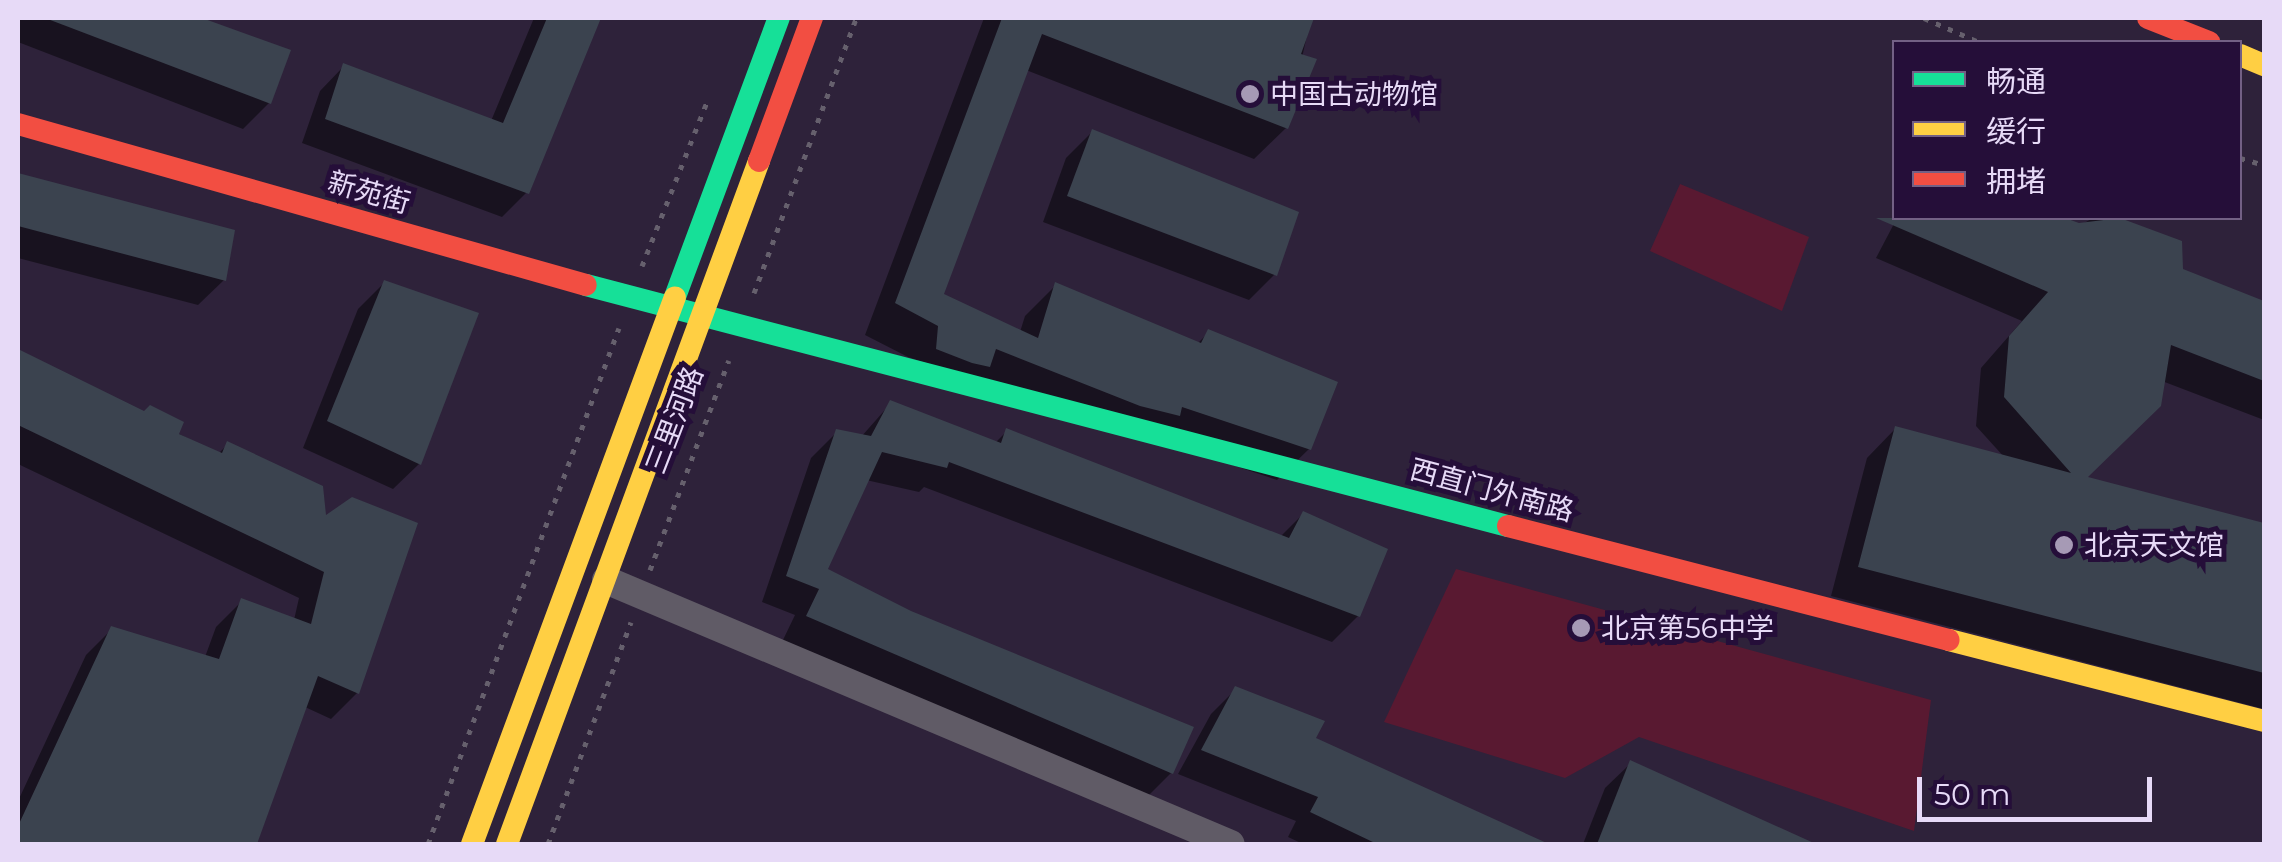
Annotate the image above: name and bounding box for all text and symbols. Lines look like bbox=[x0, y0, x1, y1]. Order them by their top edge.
legend bbox=[1892, 40, 2242, 220]
text: 畅通 bbox=[1986, 63, 2046, 100]
place label: 中国古动物馆 bbox=[1270, 77, 1438, 111]
marker: 中国古动物馆 bbox=[1239, 83, 1261, 105]
text: 缓行 bbox=[1986, 113, 2046, 150]
text: 拥堵 bbox=[1986, 163, 2046, 200]
street label: 新苑街 bbox=[324, 164, 414, 220]
street label: 三里河路 bbox=[638, 362, 710, 478]
street label: 西直门外南路 bbox=[1407, 452, 1577, 528]
place label: 北京天文馆 bbox=[2084, 528, 2224, 562]
marker: 北京天文馆 bbox=[2053, 534, 2075, 556]
place label: 北京第56中学 bbox=[1601, 611, 1774, 645]
marker: 北京第56中学 bbox=[1570, 617, 1592, 639]
scale bar bbox=[1922, 757, 2157, 819]
text: 50 m bbox=[1934, 776, 2011, 813]

